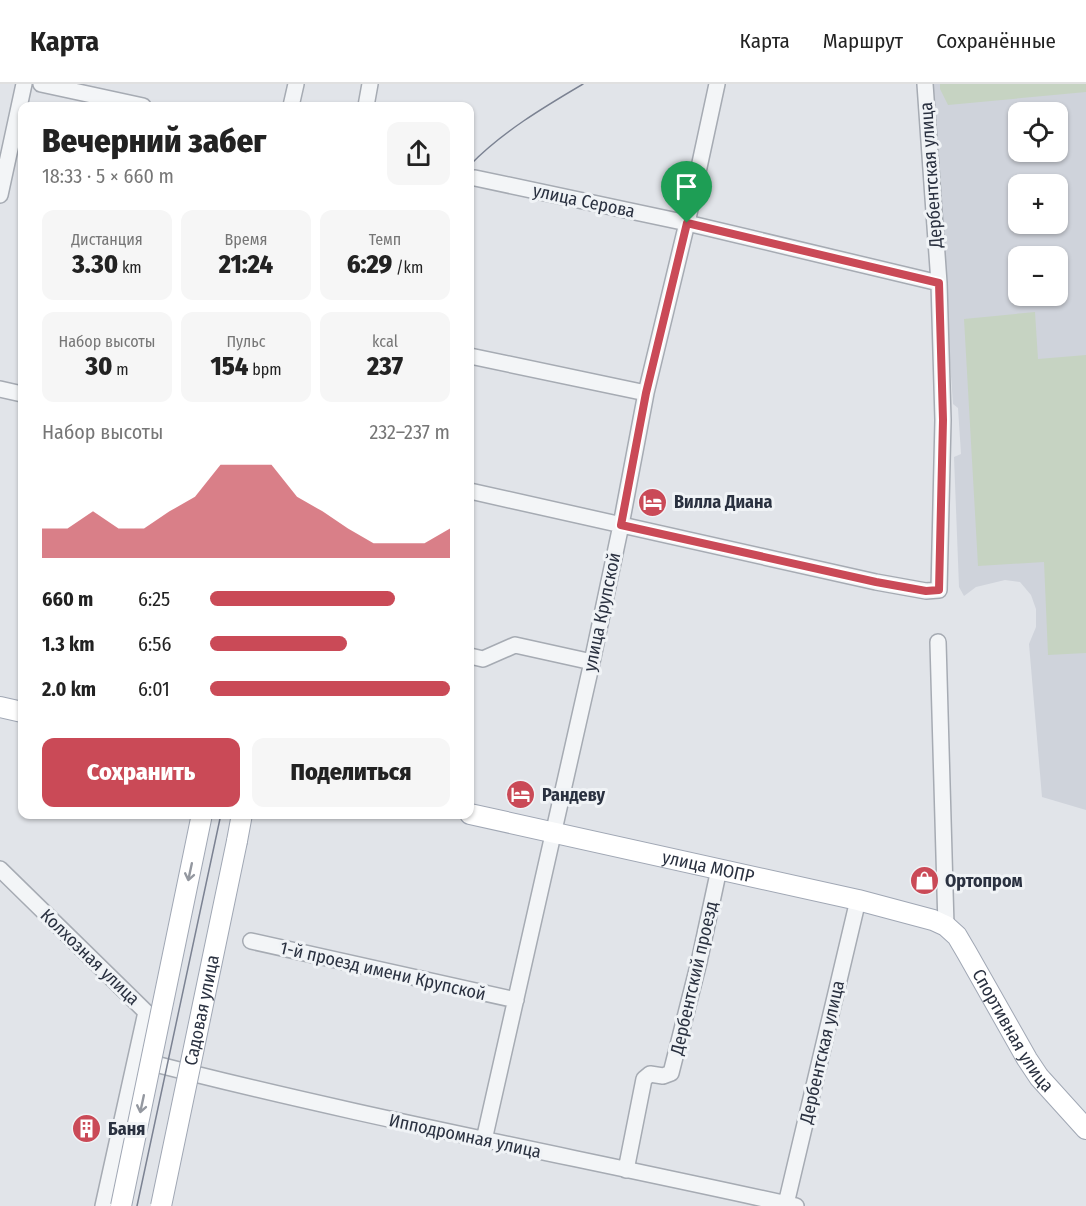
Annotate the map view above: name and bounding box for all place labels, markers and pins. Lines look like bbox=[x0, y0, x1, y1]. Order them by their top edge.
pin bbox=[661, 161, 712, 223]
hotel icon: Вилла Диана bbox=[637, 486, 669, 518]
place label: Вилла Диана bbox=[674, 491, 773, 513]
hotel icon: Рандеву bbox=[505, 779, 537, 811]
place label: Рандеву bbox=[542, 784, 605, 806]
shop icon: Ортопром bbox=[908, 865, 940, 897]
place label: Ортопром bbox=[945, 870, 1023, 892]
building icon: Баня bbox=[71, 1113, 103, 1145]
place label: Баня bbox=[108, 1118, 145, 1140]

